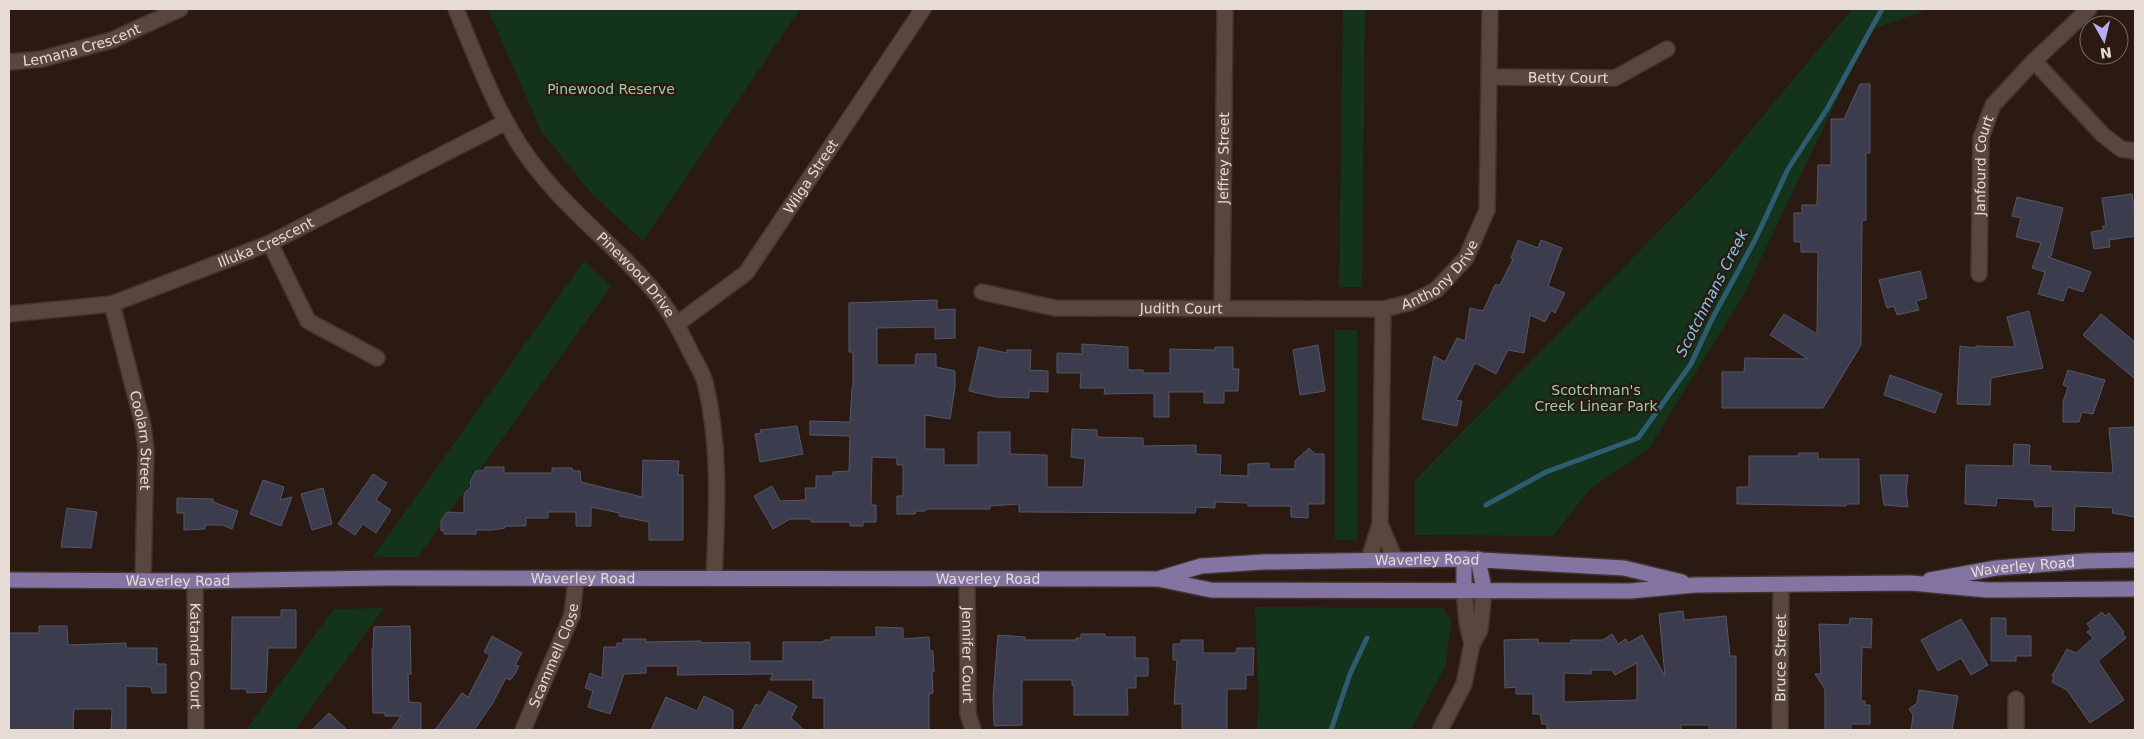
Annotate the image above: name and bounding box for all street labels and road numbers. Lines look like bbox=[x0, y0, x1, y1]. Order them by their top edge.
street label: Lemana Crescent bbox=[22, 20, 143, 69]
street label: Betty Court bbox=[1528, 69, 1609, 86]
street label: Jeffrey Street bbox=[1215, 112, 1232, 205]
street label: Janfourd Court bbox=[1972, 113, 1997, 217]
street label: Wilga Street bbox=[780, 136, 842, 217]
street label: Illuka Crescent bbox=[215, 214, 317, 271]
street label: Pinewood Drive bbox=[594, 229, 678, 320]
street label: Anthony Drive bbox=[1400, 237, 1481, 313]
street label: Judith Court bbox=[1139, 300, 1223, 317]
street label: Coolarn Street bbox=[126, 389, 154, 491]
street label: Waverley Road bbox=[1375, 551, 1480, 568]
street label: Waverley Road bbox=[1970, 554, 2076, 580]
street label: Waverley Road bbox=[531, 570, 635, 586]
street label: Waverley Road bbox=[936, 571, 1040, 587]
street label: Waverley Road bbox=[126, 572, 230, 589]
street label: Scammell Close bbox=[526, 602, 581, 710]
street label: Katandra Court bbox=[187, 603, 204, 710]
street label: Jennifer Court bbox=[959, 606, 976, 704]
street label: Bruce Street bbox=[1772, 614, 1789, 702]

